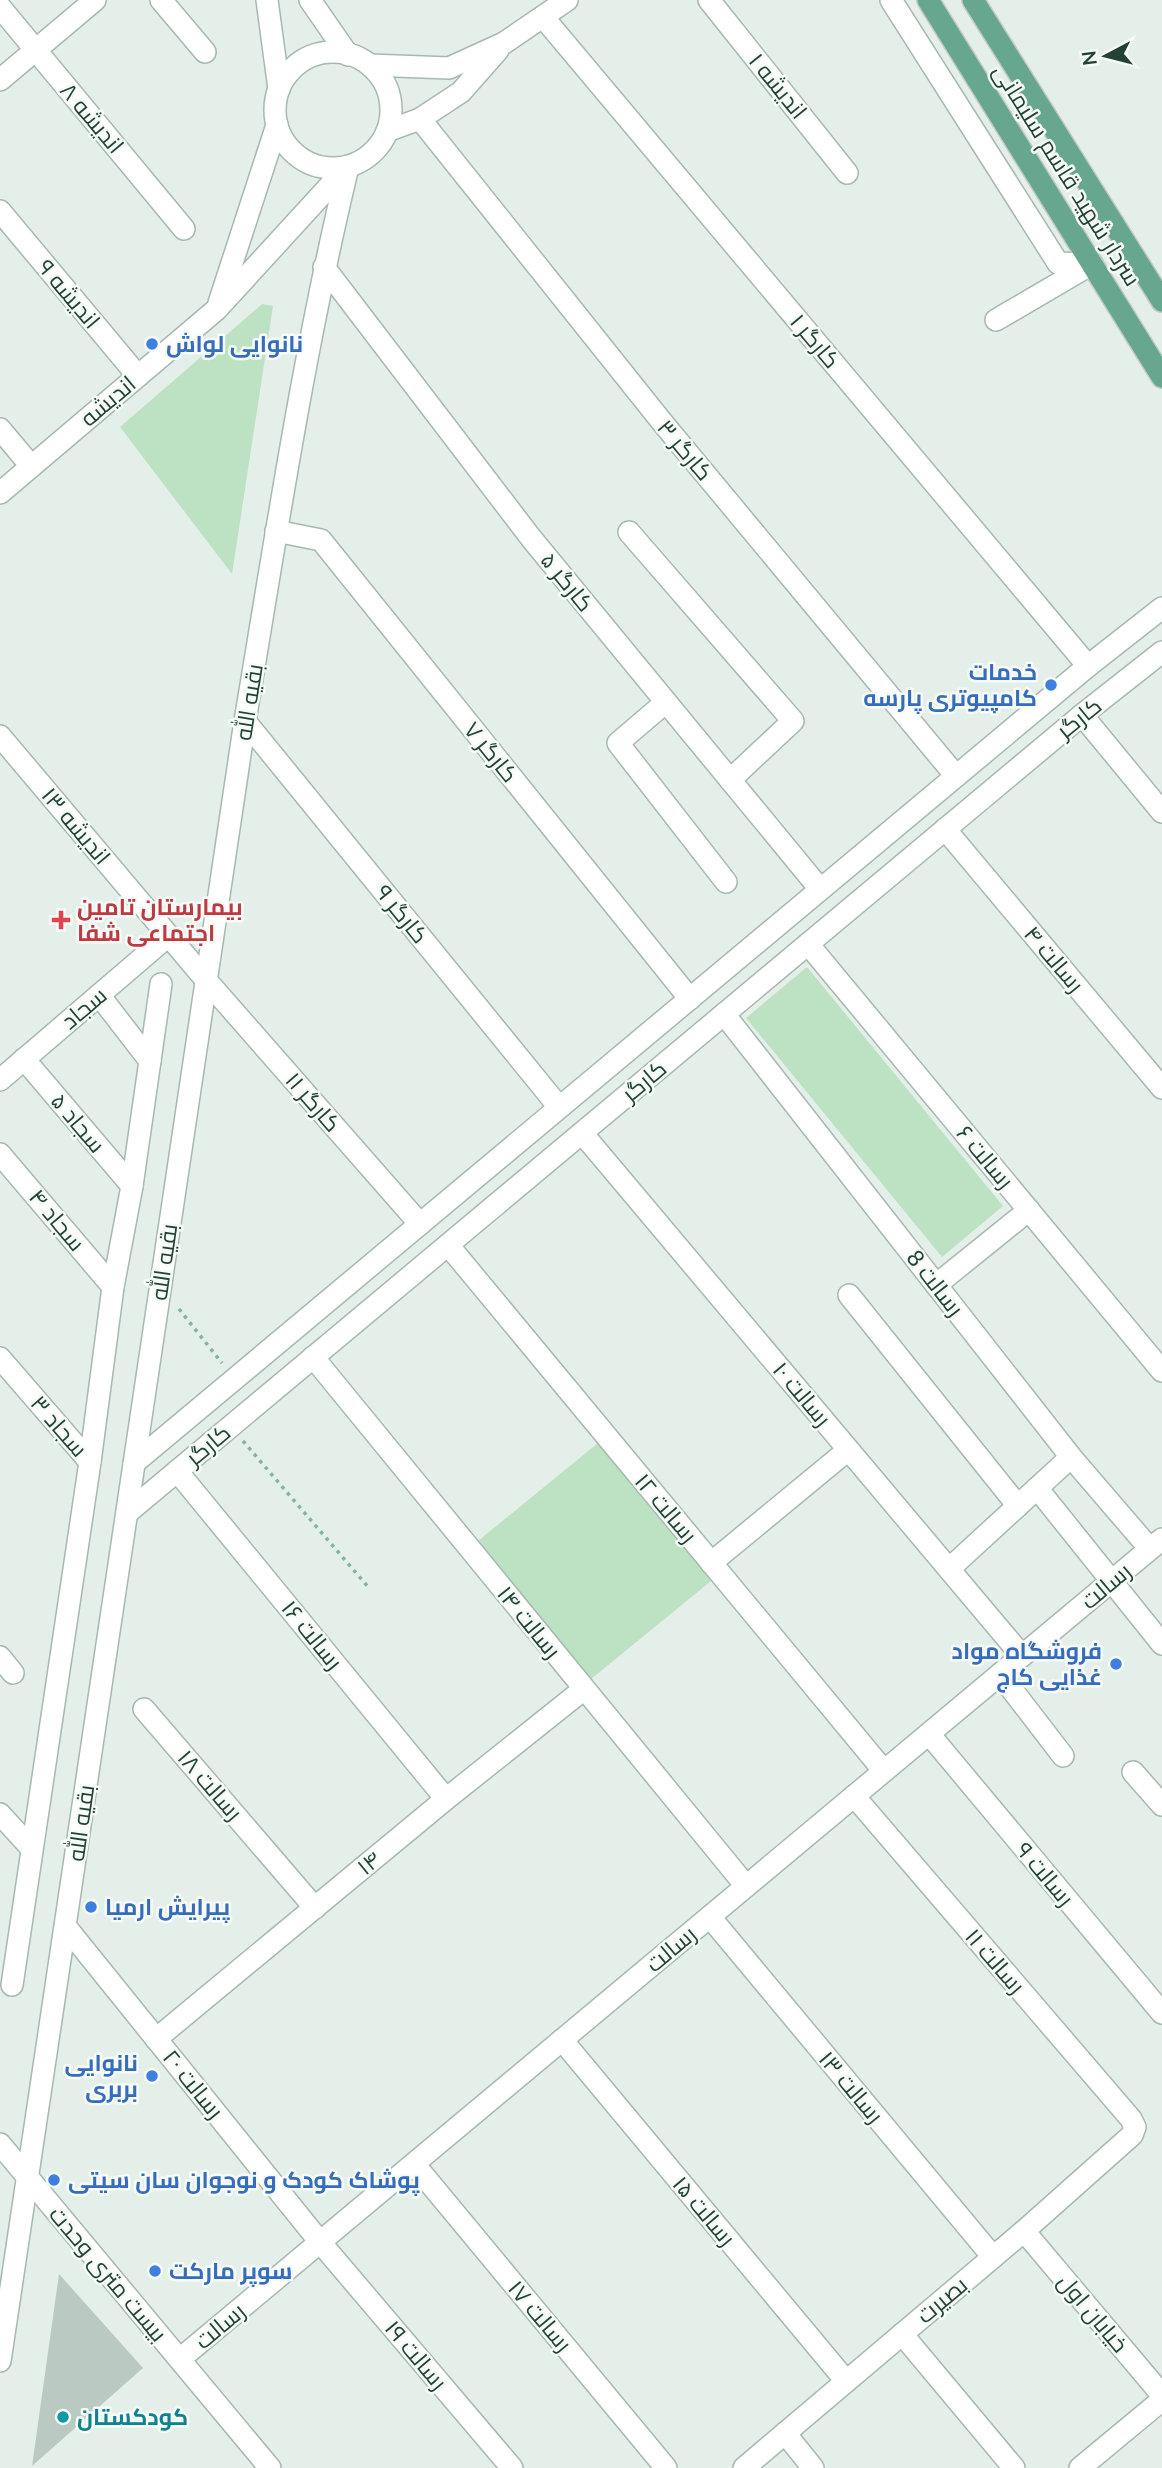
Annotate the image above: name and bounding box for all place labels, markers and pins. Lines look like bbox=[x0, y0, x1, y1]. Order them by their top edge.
place label: نانوایی لواش bbox=[166, 329, 303, 358]
marker: نانوایی لواش bbox=[144, 336, 160, 352]
place label: خدمات کامپیوتری پارسه bbox=[863, 657, 1037, 714]
marker: خدمات کامپیوتری پارسه bbox=[1043, 677, 1059, 693]
place label: بیمارستان تامین اجتماعی شفا bbox=[77, 892, 243, 947]
marker: بیمارستان تامین اجتماعی شفا bbox=[51, 910, 71, 930]
place label: فروشگاه مواد غذایی کاج bbox=[952, 1636, 1102, 1693]
marker: فروشگاه مواد غذایی کاج bbox=[1108, 1656, 1124, 1672]
place label: پیرایش ارمیا bbox=[105, 1892, 230, 1923]
marker: پیرایش ارمیا bbox=[83, 1899, 99, 1915]
place label: نانوایی بربری bbox=[65, 2048, 138, 2103]
marker: نانوایی بربری bbox=[144, 2068, 160, 2084]
place label: پوشاک کودک و نوجوان سان سیتی bbox=[68, 2165, 420, 2196]
marker: پوشاک کودک و نوجوان سان سیتی bbox=[46, 2172, 62, 2188]
place label: سوپر مارکت bbox=[169, 2256, 292, 2287]
marker: سوپر مارکت bbox=[147, 2263, 163, 2279]
place label: کودکستان bbox=[77, 2402, 188, 2431]
marker: کودکستان bbox=[55, 2409, 71, 2425]

